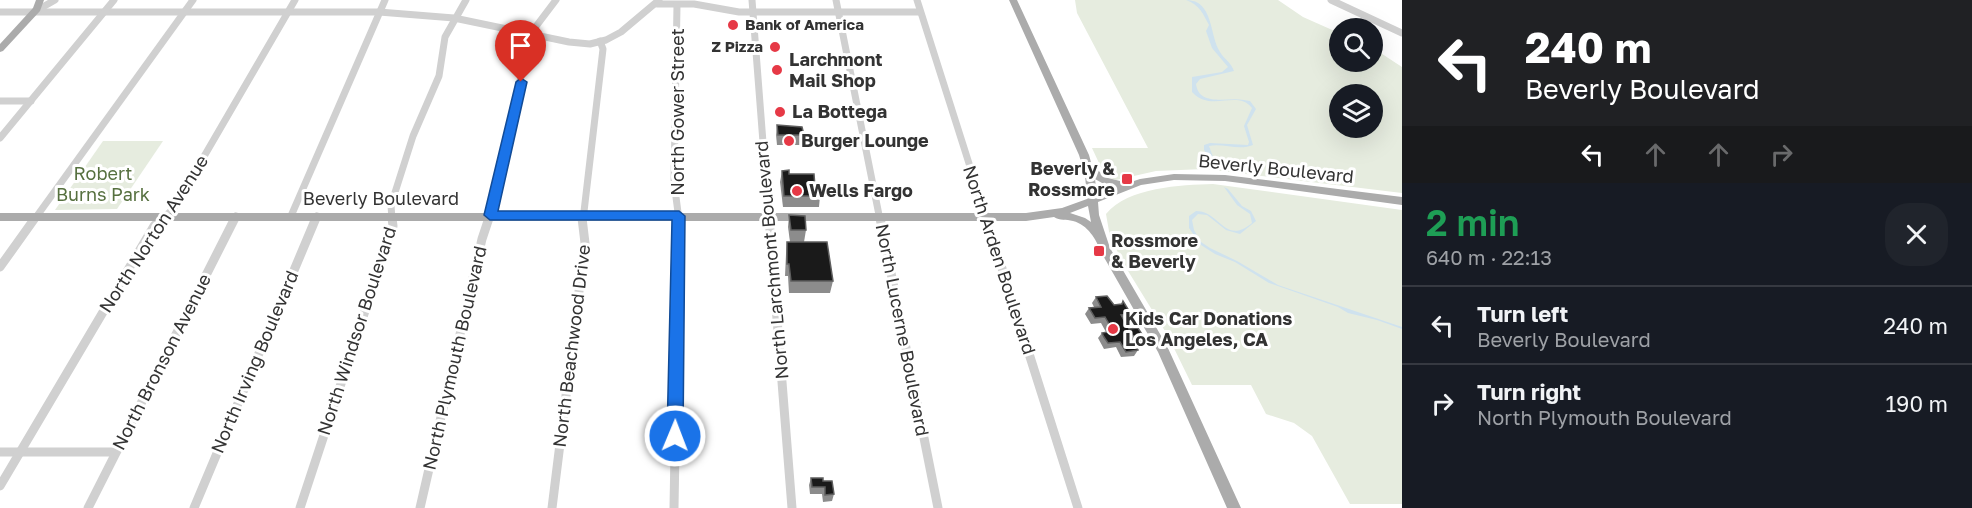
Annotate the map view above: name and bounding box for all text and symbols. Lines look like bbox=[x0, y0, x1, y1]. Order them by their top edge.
place label: Bank of America bbox=[745, 15, 864, 33]
marker: Bank of America bbox=[726, 18, 740, 32]
map controls bbox=[1329, 18, 1383, 138]
button: search bbox=[1329, 18, 1383, 72]
pin bbox=[495, 20, 546, 82]
text: 240 m bbox=[1525, 22, 1651, 72]
icon: left bbox=[1426, 24, 1504, 102]
street label: North Gower Street bbox=[666, 28, 688, 196]
icon: arrive bbox=[504, 29, 537, 62]
place label: Z Pizza bbox=[711, 37, 763, 55]
marker: Z Pizza bbox=[768, 40, 782, 54]
place label: Larchmont Mail Shop bbox=[789, 48, 883, 91]
marker: Larchmont Mail Shop bbox=[770, 63, 784, 77]
text: Beverly Boulevard bbox=[1525, 73, 1760, 105]
button: layers bbox=[1329, 84, 1383, 138]
place label: La Bottega bbox=[792, 100, 887, 122]
marker: La Bottega bbox=[773, 105, 787, 119]
place label: Burger Lounge bbox=[801, 129, 929, 151]
marker: Burger Lounge bbox=[782, 134, 796, 148]
icon: left bbox=[1576, 138, 1609, 171]
icon: ahead bbox=[1639, 138, 1672, 171]
icon: ahead bbox=[1702, 138, 1735, 171]
icon: right bbox=[1765, 138, 1798, 171]
street label: North Larchmont Boulevard bbox=[750, 140, 792, 380]
street label: Beverly Boulevard bbox=[1197, 149, 1355, 187]
street label: North Norton Avenue bbox=[94, 150, 212, 316]
place label: Beverly & Rossmore bbox=[1028, 157, 1115, 200]
park label: Robert Burns Park bbox=[56, 162, 150, 205]
street label: North Arden Boulevard bbox=[959, 162, 1041, 357]
marker: Beverly & Rossmore bbox=[1120, 172, 1134, 186]
place label: Wells Fargo bbox=[809, 179, 913, 201]
marker: Wells Fargo bbox=[790, 184, 804, 198]
street label: Beverly Boulevard bbox=[303, 187, 459, 209]
text: 2 min bbox=[1426, 201, 1520, 244]
button: close bbox=[1885, 203, 1948, 266]
street label: North Lucerne Boulevard bbox=[872, 222, 934, 438]
street label: North Windsor Boulevard bbox=[312, 224, 400, 438]
place label: Rossmore & Beverly bbox=[1111, 229, 1198, 272]
street label: North Beachwood Drive bbox=[548, 243, 594, 449]
street label: North Plymouth Boulevard bbox=[418, 244, 491, 472]
marker: Rossmore & Beverly bbox=[1092, 244, 1106, 258]
text: 640 m · 22:13 bbox=[1426, 245, 1552, 269]
street label: North Irving Boulevard bbox=[206, 267, 303, 456]
street label: North Bronson Avenue bbox=[107, 270, 215, 453]
text: Turn left bbox=[1477, 300, 1568, 327]
place label: Kids Car Donations Los Angeles, CA bbox=[1125, 307, 1292, 350]
icon: left bbox=[1426, 309, 1459, 342]
text: 240 m bbox=[1883, 312, 1948, 339]
marker: Kids Car Donations Los Angeles, CA bbox=[1106, 322, 1120, 336]
text: Beverly Boulevard bbox=[1477, 327, 1651, 351]
text: Turn right bbox=[1477, 378, 1581, 405]
icon: right bbox=[1426, 387, 1459, 420]
text: 190 m bbox=[1885, 390, 1948, 417]
position arrow bbox=[643, 404, 707, 468]
text: North Plymouth Boulevard bbox=[1477, 405, 1732, 429]

